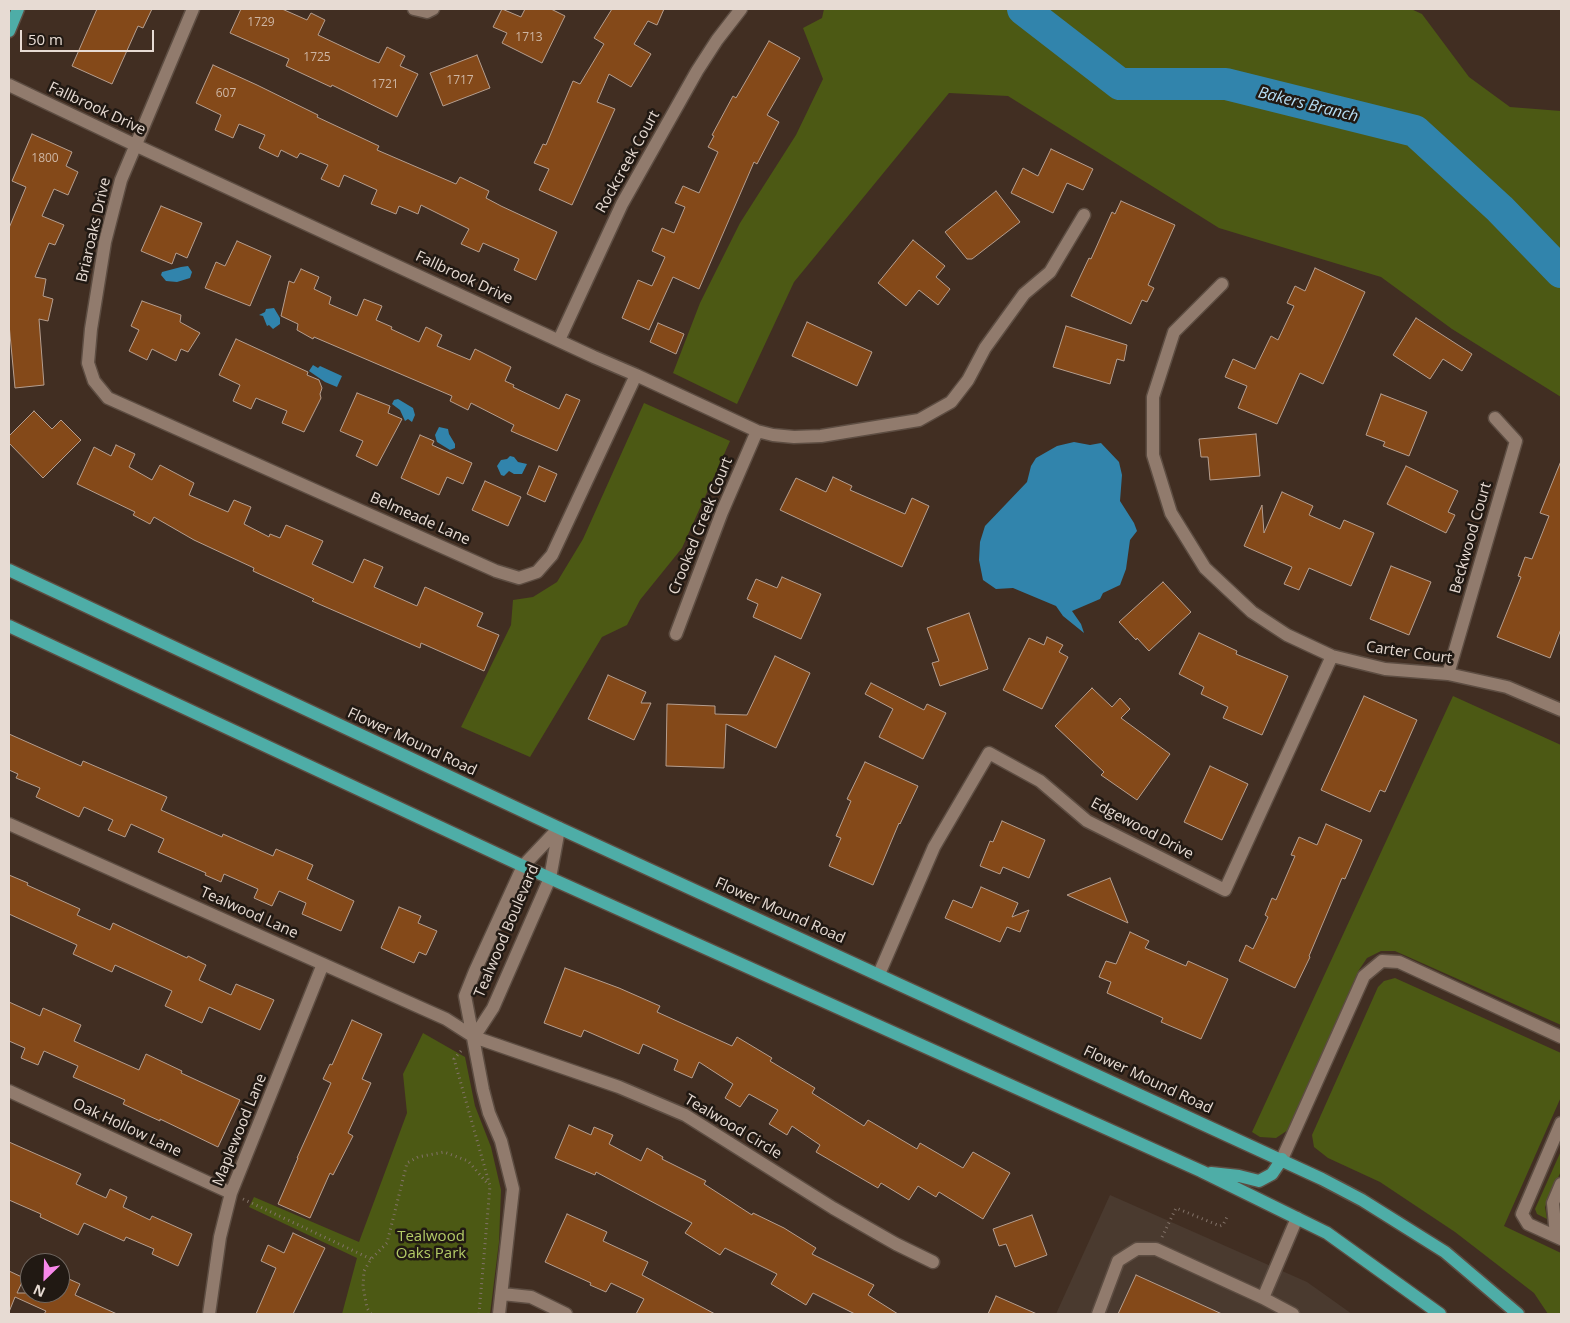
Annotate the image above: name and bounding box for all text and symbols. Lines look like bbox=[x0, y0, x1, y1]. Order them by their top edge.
house number: 1729 bbox=[247, 16, 275, 30]
scale bar bbox=[22, 20, 156, 52]
text: 50 m bbox=[28, 29, 63, 49]
house number: 1713 bbox=[515, 31, 543, 45]
house number: 1725 bbox=[303, 51, 331, 65]
house number: 1717 bbox=[446, 74, 474, 88]
house number: 1721 bbox=[371, 78, 399, 92]
street label: Fallbrook Drive bbox=[45, 79, 149, 139]
water label: Bakers Branch bbox=[1256, 83, 1360, 127]
house number: 607 bbox=[216, 87, 236, 101]
street label: Rockcreek Court bbox=[592, 108, 664, 216]
house number: 1800 bbox=[31, 152, 59, 166]
street label: Briaroaks Drive bbox=[73, 176, 115, 284]
street label: Fallbrook Drive bbox=[412, 248, 516, 308]
street label: Crooked Creek Court bbox=[665, 455, 737, 597]
street label: Beckwood Court bbox=[1446, 480, 1496, 596]
street label: Belmeade Lane bbox=[367, 489, 473, 549]
street label: Carter Court bbox=[1365, 638, 1453, 668]
street label: Flower Mound Road bbox=[345, 704, 479, 780]
street label: Edgewood Drive bbox=[1088, 794, 1196, 864]
street label: Tealwood Boulevard bbox=[471, 862, 543, 1000]
street label: Flower Mound Road bbox=[712, 874, 848, 948]
street label: Tealwood Lane bbox=[197, 883, 301, 943]
street label: Flower Mound Road bbox=[1081, 1042, 1215, 1118]
street label: Maplewood Lane bbox=[209, 1071, 271, 1189]
street label: Tealwood Circle bbox=[681, 1091, 785, 1163]
street label: Oak Hollow Lane bbox=[70, 1095, 184, 1161]
park label: Tealwood Oaks Park bbox=[396, 1228, 466, 1263]
north arrow bbox=[20, 1253, 70, 1303]
text: N bbox=[30, 1280, 48, 1302]

